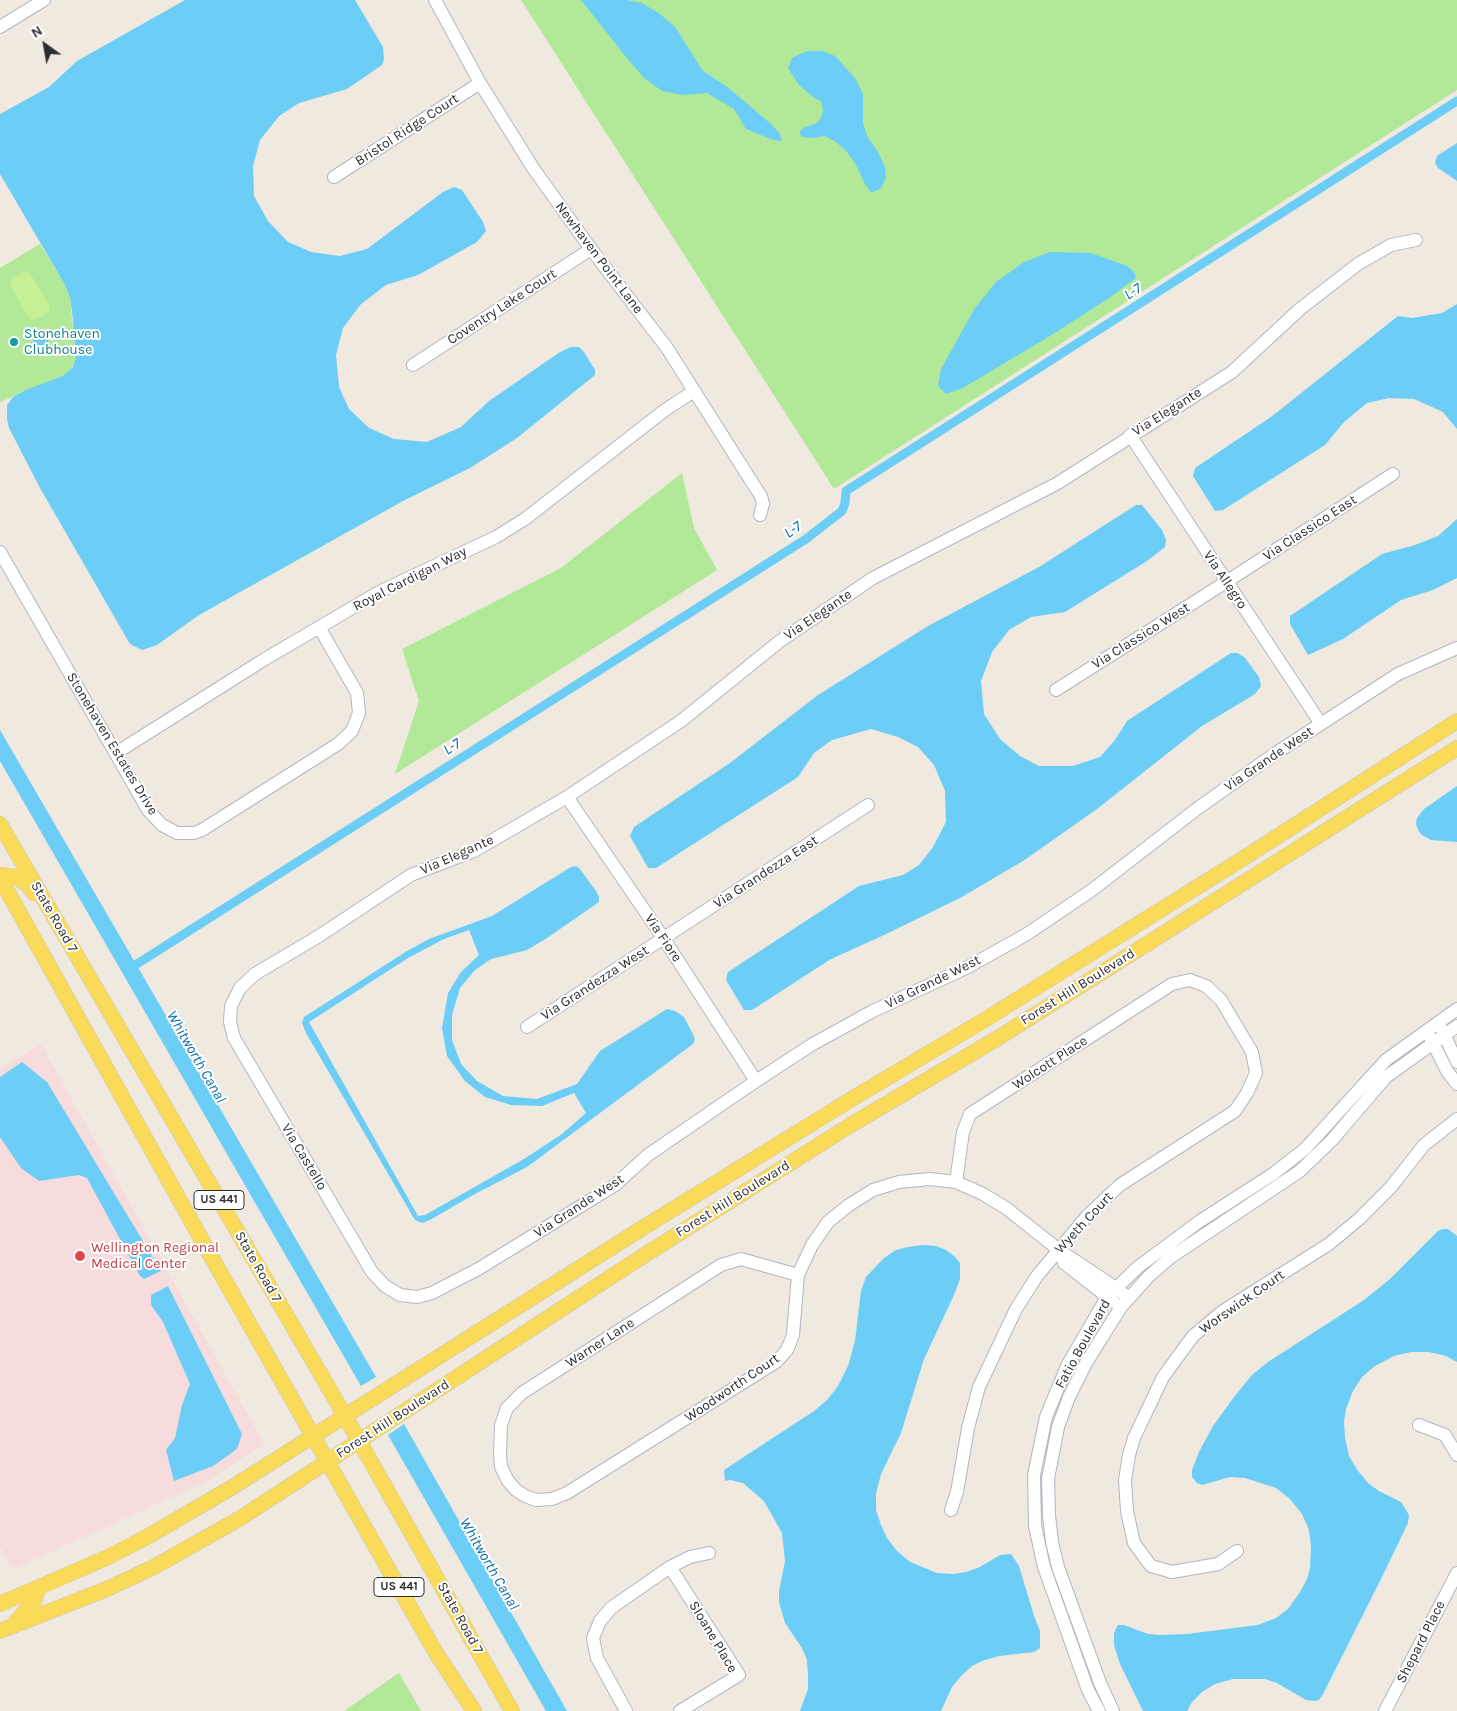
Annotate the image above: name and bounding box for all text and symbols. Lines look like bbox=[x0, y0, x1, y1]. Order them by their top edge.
north arrow bbox=[20, 20, 70, 70]
text: N bbox=[28, 22, 46, 42]
street label: Bristol Ridge Court bbox=[352, 90, 462, 170]
street label: Newhaven Point Lane bbox=[551, 199, 647, 317]
street label: Coventry Lake Court bbox=[444, 265, 560, 349]
water label: L-7 bbox=[1121, 280, 1145, 304]
place label: Stonehaven Clubhouse bbox=[24, 326, 100, 358]
marker: Stonehaven Clubhouse bbox=[8, 336, 20, 348]
street label: Via Elegante bbox=[1129, 384, 1205, 440]
street label: Via Classico East bbox=[1260, 491, 1360, 565]
water label: L-7 bbox=[781, 518, 805, 542]
street label: Royal Cardigan Way bbox=[350, 543, 470, 615]
street label: Via Allegro bbox=[1199, 548, 1251, 612]
street label: Via Elegante bbox=[781, 586, 855, 644]
street label: Via Classico West bbox=[1089, 599, 1193, 673]
street label: Stonehaven Estates Drive bbox=[63, 670, 161, 818]
street label: Via Grande West bbox=[1221, 723, 1317, 795]
water label: L-7 bbox=[440, 735, 464, 759]
street label: Via Elegante bbox=[418, 831, 496, 879]
street label: Via Grandezza East bbox=[711, 832, 821, 912]
street label: State Road 7 bbox=[27, 878, 81, 956]
street label: Via Fiore bbox=[641, 911, 685, 965]
street label: Via Grandezza West bbox=[538, 942, 652, 1024]
street label: Forest Hill Boulevard bbox=[1018, 945, 1138, 1029]
street label: Via Grande West bbox=[883, 952, 983, 1012]
water label: Whitworth Canal bbox=[162, 1008, 230, 1106]
street label: Wolcott Place bbox=[1009, 1032, 1091, 1094]
street label: Via Castello bbox=[278, 1121, 330, 1193]
street label: Forest Hill Boulevard bbox=[673, 1157, 793, 1241]
street label: Via Grande West bbox=[531, 1171, 627, 1241]
street label: Wyeth Court bbox=[1051, 1189, 1117, 1257]
road number: US 441 bbox=[194, 1190, 244, 1210]
street label: State Road 7 bbox=[231, 1228, 285, 1306]
place label: Wellington Regional Medical Center bbox=[91, 1240, 219, 1272]
marker: Wellington Regional Medical Center bbox=[73, 1249, 87, 1263]
street label: Worswick Court bbox=[1196, 1266, 1288, 1338]
street label: Fatio Boulevard bbox=[1052, 1297, 1114, 1391]
street label: Warner Lane bbox=[562, 1315, 638, 1371]
street label: Woodworth Court bbox=[681, 1350, 783, 1426]
street label: Forest Hill Boulevard bbox=[333, 1376, 453, 1462]
water label: Whitworth Canal bbox=[455, 1515, 523, 1613]
road number: US 441 bbox=[374, 1578, 424, 1596]
street label: State Road 7 bbox=[433, 1579, 487, 1657]
street label: Sloane Place bbox=[685, 1598, 741, 1676]
street label: Shepard Place bbox=[1393, 1598, 1449, 1686]

